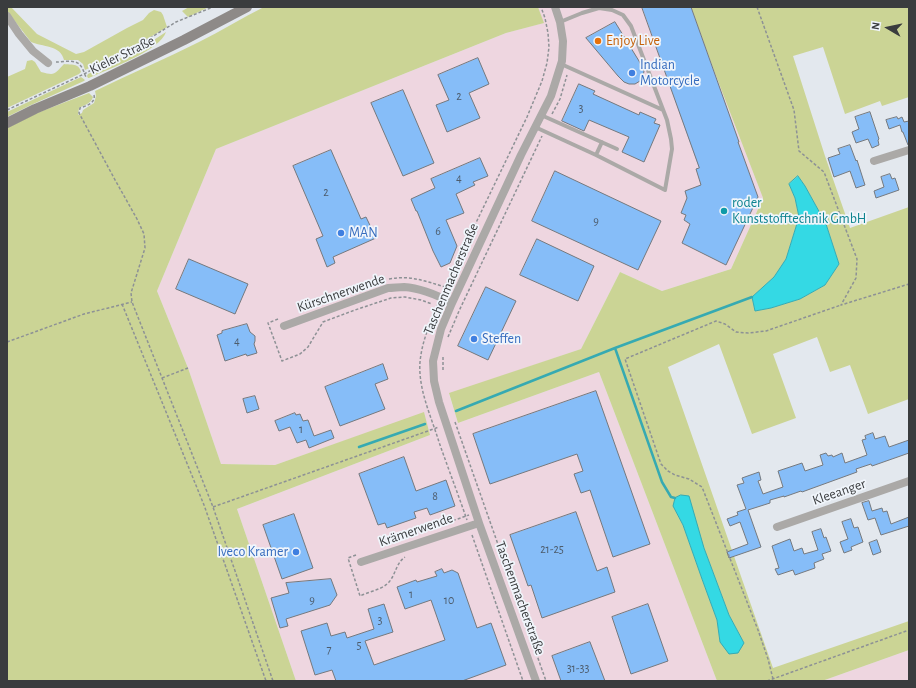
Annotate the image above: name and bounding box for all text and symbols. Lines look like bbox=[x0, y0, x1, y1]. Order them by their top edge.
north arrow bbox=[868, 8, 908, 48]
text: N bbox=[870, 21, 882, 31]
street label: Kieler Straße bbox=[87, 32, 157, 78]
place label: Enjoy Live bbox=[606, 33, 660, 49]
marker: Enjoy Live bbox=[593, 36, 603, 46]
place label: Indian Motorcycle bbox=[640, 57, 700, 90]
marker: Indian Motorcycle bbox=[627, 68, 637, 78]
house number: 2 bbox=[456, 89, 462, 103]
house number: 3 bbox=[579, 101, 583, 115]
house number: 4 bbox=[456, 171, 462, 185]
house number: 2 bbox=[323, 185, 329, 199]
place label: roder Kunststofftechnik GmbH bbox=[732, 195, 866, 228]
marker: roder Kunststofftechnik GmbH bbox=[719, 206, 729, 216]
house number: 9 bbox=[593, 214, 599, 228]
street label: Taschenmacherstraße bbox=[420, 221, 482, 337]
house number: 6 bbox=[435, 224, 441, 238]
place label: MAN bbox=[349, 225, 378, 241]
marker: MAN bbox=[336, 228, 346, 238]
street label: Kürschnerwende bbox=[295, 270, 387, 316]
place label: Steffen bbox=[482, 331, 521, 347]
house number: 4 bbox=[234, 334, 240, 348]
marker: Steffen bbox=[469, 334, 479, 344]
house number: 1 bbox=[299, 422, 303, 436]
street label: Kleeanger bbox=[810, 475, 868, 509]
house number: 8 bbox=[432, 489, 438, 503]
street label: Krämerwende bbox=[377, 509, 455, 551]
street label: Taschenmacherstraße bbox=[492, 539, 548, 657]
house number: 21-25 bbox=[540, 542, 564, 556]
place label: Iveco Kramer bbox=[218, 544, 288, 560]
marker: Iveco Kramer bbox=[291, 547, 301, 557]
house number: 1 bbox=[409, 587, 413, 601]
house number: 9 bbox=[309, 593, 315, 607]
house number: 10 bbox=[444, 593, 454, 607]
house number: 3 bbox=[378, 613, 382, 627]
house number: 5 bbox=[356, 638, 362, 652]
house number: 7 bbox=[326, 642, 332, 656]
house number: 31-33 bbox=[567, 661, 589, 675]

